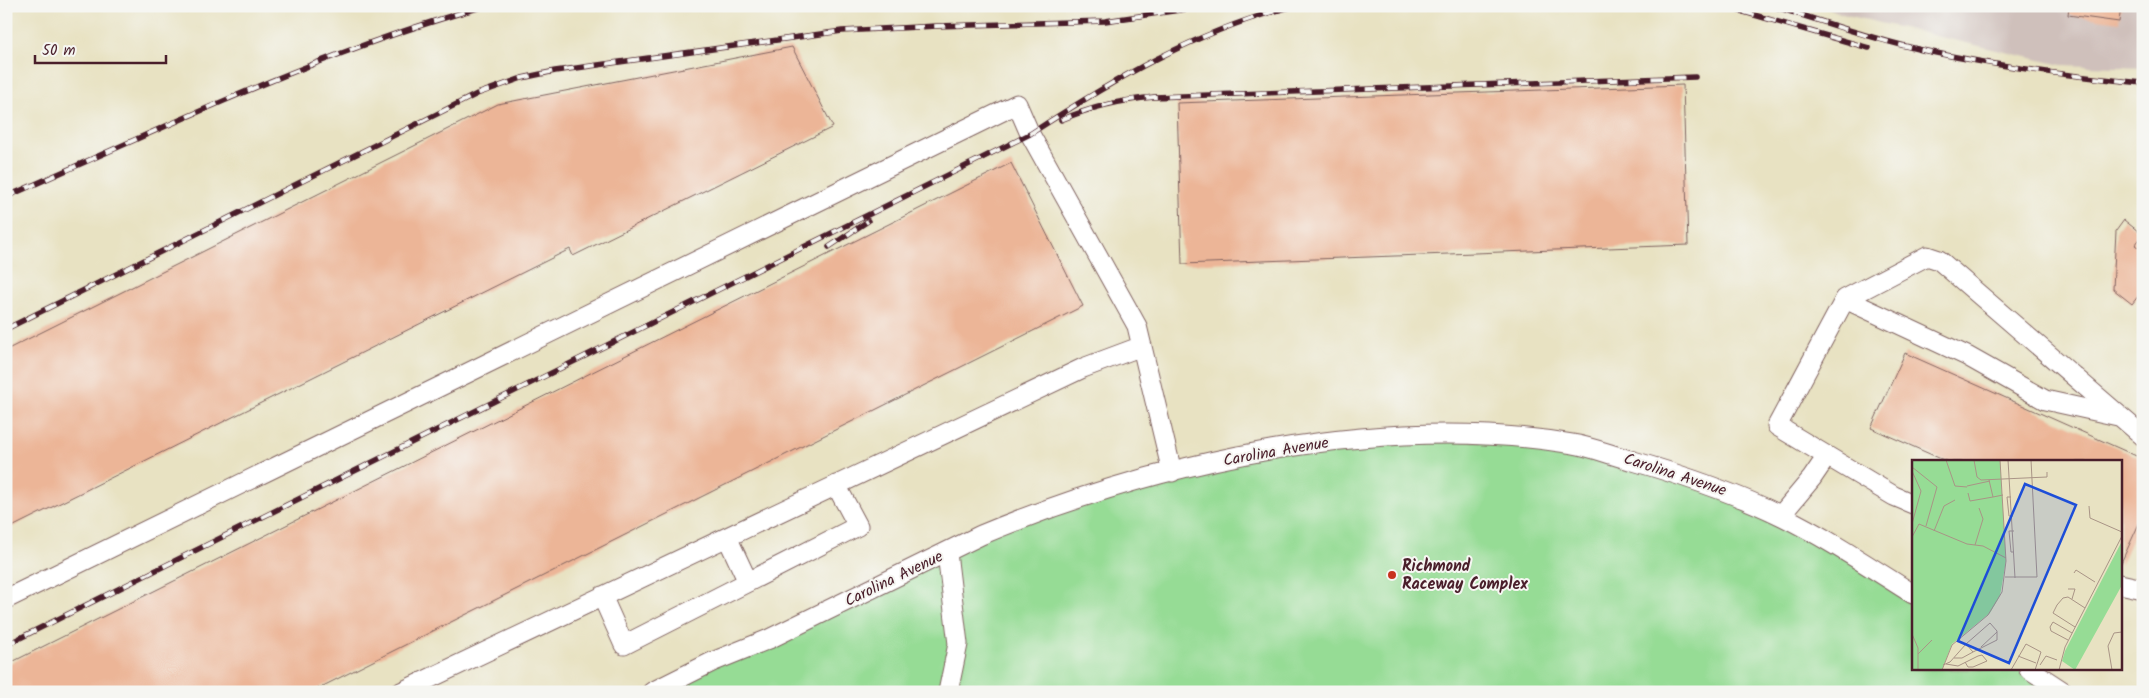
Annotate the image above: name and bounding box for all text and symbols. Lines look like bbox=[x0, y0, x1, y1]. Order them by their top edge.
scale bar bbox=[35, 32, 166, 64]
text: 50 m bbox=[42, 39, 76, 63]
street label: Carolina Avenue bbox=[1221, 430, 1331, 474]
street label: Carolina Avenue bbox=[1620, 447, 1730, 503]
inset map bbox=[1912, 460, 2122, 670]
street label: Carolina Avenue bbox=[840, 544, 948, 614]
place label: Richmond Raceway Complex bbox=[1402, 554, 1528, 597]
marker: Richmond Raceway Complex bbox=[1386, 569, 1398, 581]

